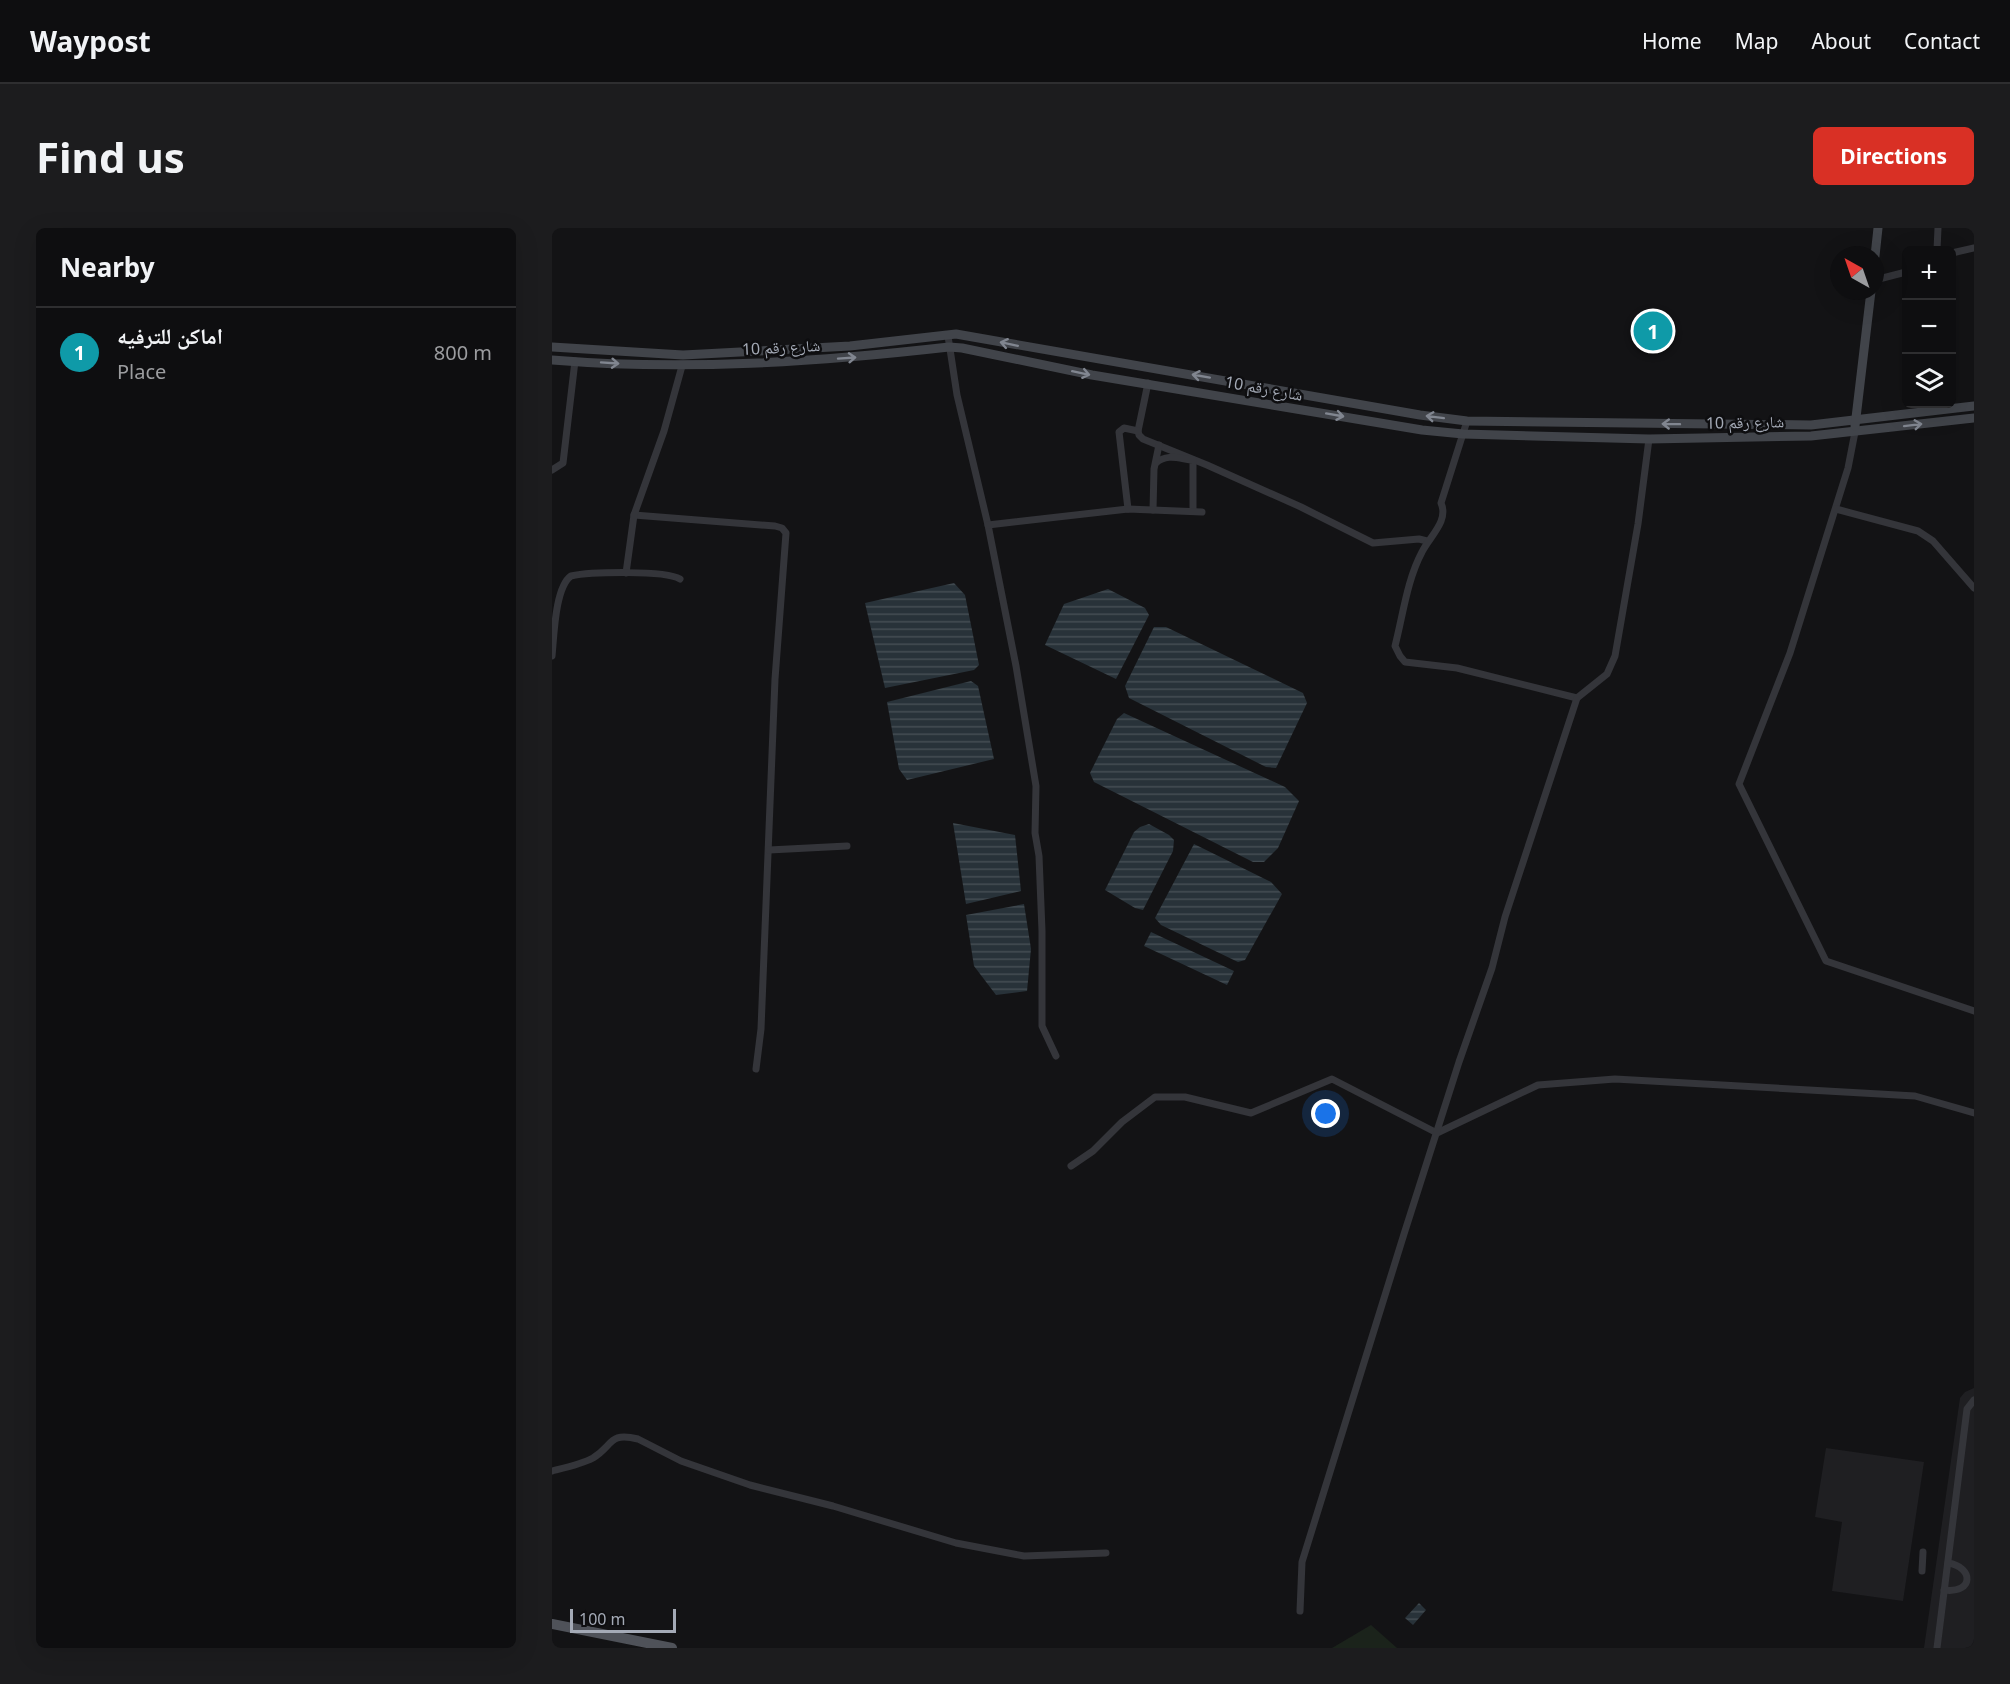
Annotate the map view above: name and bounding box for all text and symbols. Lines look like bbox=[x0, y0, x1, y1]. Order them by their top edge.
text: Waypost bbox=[30, 22, 151, 60]
text: Home bbox=[1642, 27, 1702, 55]
text: Map bbox=[1735, 27, 1778, 55]
text: About bbox=[1811, 27, 1871, 55]
text: Contact bbox=[1904, 27, 1980, 55]
button: Directions bbox=[1813, 127, 1974, 185]
text: Find us bbox=[36, 128, 185, 185]
north arrow bbox=[1830, 246, 1884, 300]
map controls bbox=[1902, 246, 1956, 408]
button: + bbox=[1902, 246, 1956, 300]
text: Nearby bbox=[60, 249, 155, 285]
button: − bbox=[1902, 300, 1956, 354]
pin: 1 bbox=[1634, 308, 1672, 354]
text: اماكن للترفيه bbox=[117, 320, 223, 350]
street label: شارع رقم 10 bbox=[741, 334, 821, 360]
one-way arrow bbox=[1000, 337, 1019, 349]
text: 1 bbox=[74, 339, 85, 366]
text: 800 m bbox=[434, 339, 492, 366]
one-way arrow bbox=[837, 352, 857, 363]
button: layers bbox=[1902, 354, 1956, 408]
text: Place bbox=[117, 358, 166, 385]
one-way arrow bbox=[600, 358, 620, 369]
one-way arrow bbox=[1071, 367, 1090, 379]
one-way arrow bbox=[1192, 370, 1212, 381]
street label: شارع رقم 10 bbox=[1223, 370, 1305, 406]
one-way arrow bbox=[1325, 410, 1345, 421]
street label: شارع رقم 10 bbox=[1706, 410, 1784, 434]
one-way arrow bbox=[1425, 411, 1445, 422]
one-way arrow bbox=[1662, 418, 1682, 430]
one-way arrow bbox=[1903, 419, 1922, 430]
your location bbox=[1311, 1099, 1340, 1128]
scale bar bbox=[570, 1606, 676, 1634]
text: 100 m bbox=[579, 1608, 626, 1630]

